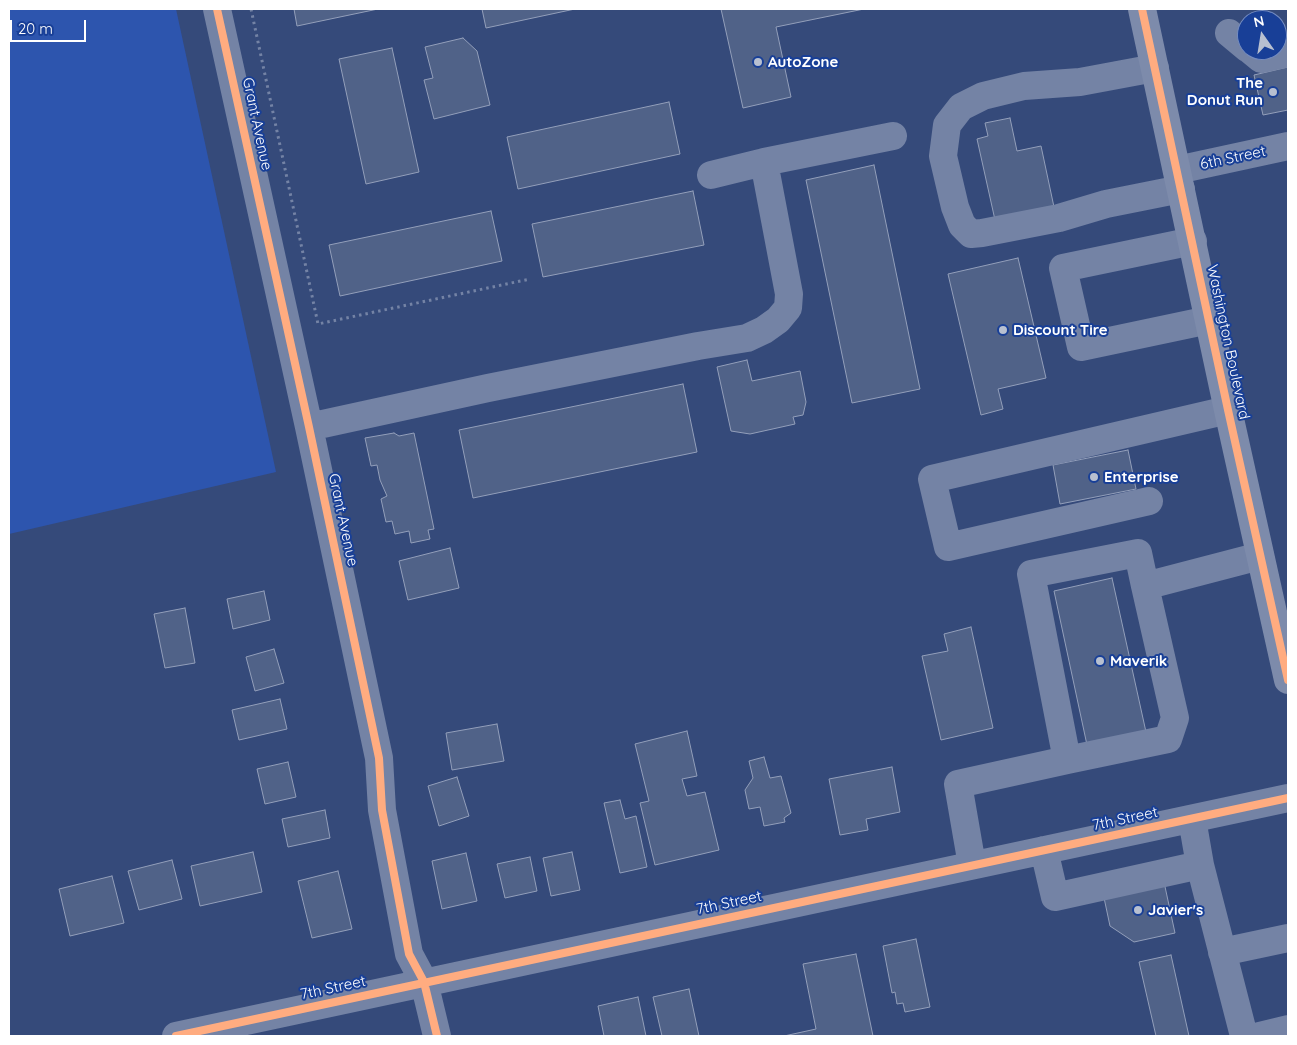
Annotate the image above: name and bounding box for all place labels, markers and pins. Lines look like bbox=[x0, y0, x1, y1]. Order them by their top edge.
place label: AutoZone bbox=[768, 53, 838, 71]
marker: AutoZone bbox=[752, 56, 764, 68]
place label: The Donut Run bbox=[1187, 74, 1263, 109]
marker: The Donut Run bbox=[1267, 86, 1279, 98]
place label: Discount Tire bbox=[1013, 321, 1108, 339]
marker: Discount Tire bbox=[997, 324, 1009, 336]
place label: Enterprise bbox=[1104, 468, 1178, 486]
marker: Enterprise bbox=[1088, 471, 1100, 483]
place label: Maverik bbox=[1110, 652, 1167, 670]
marker: Maverik bbox=[1094, 655, 1106, 667]
place label: Javier's bbox=[1148, 901, 1203, 919]
marker: Javier's bbox=[1132, 904, 1144, 916]

